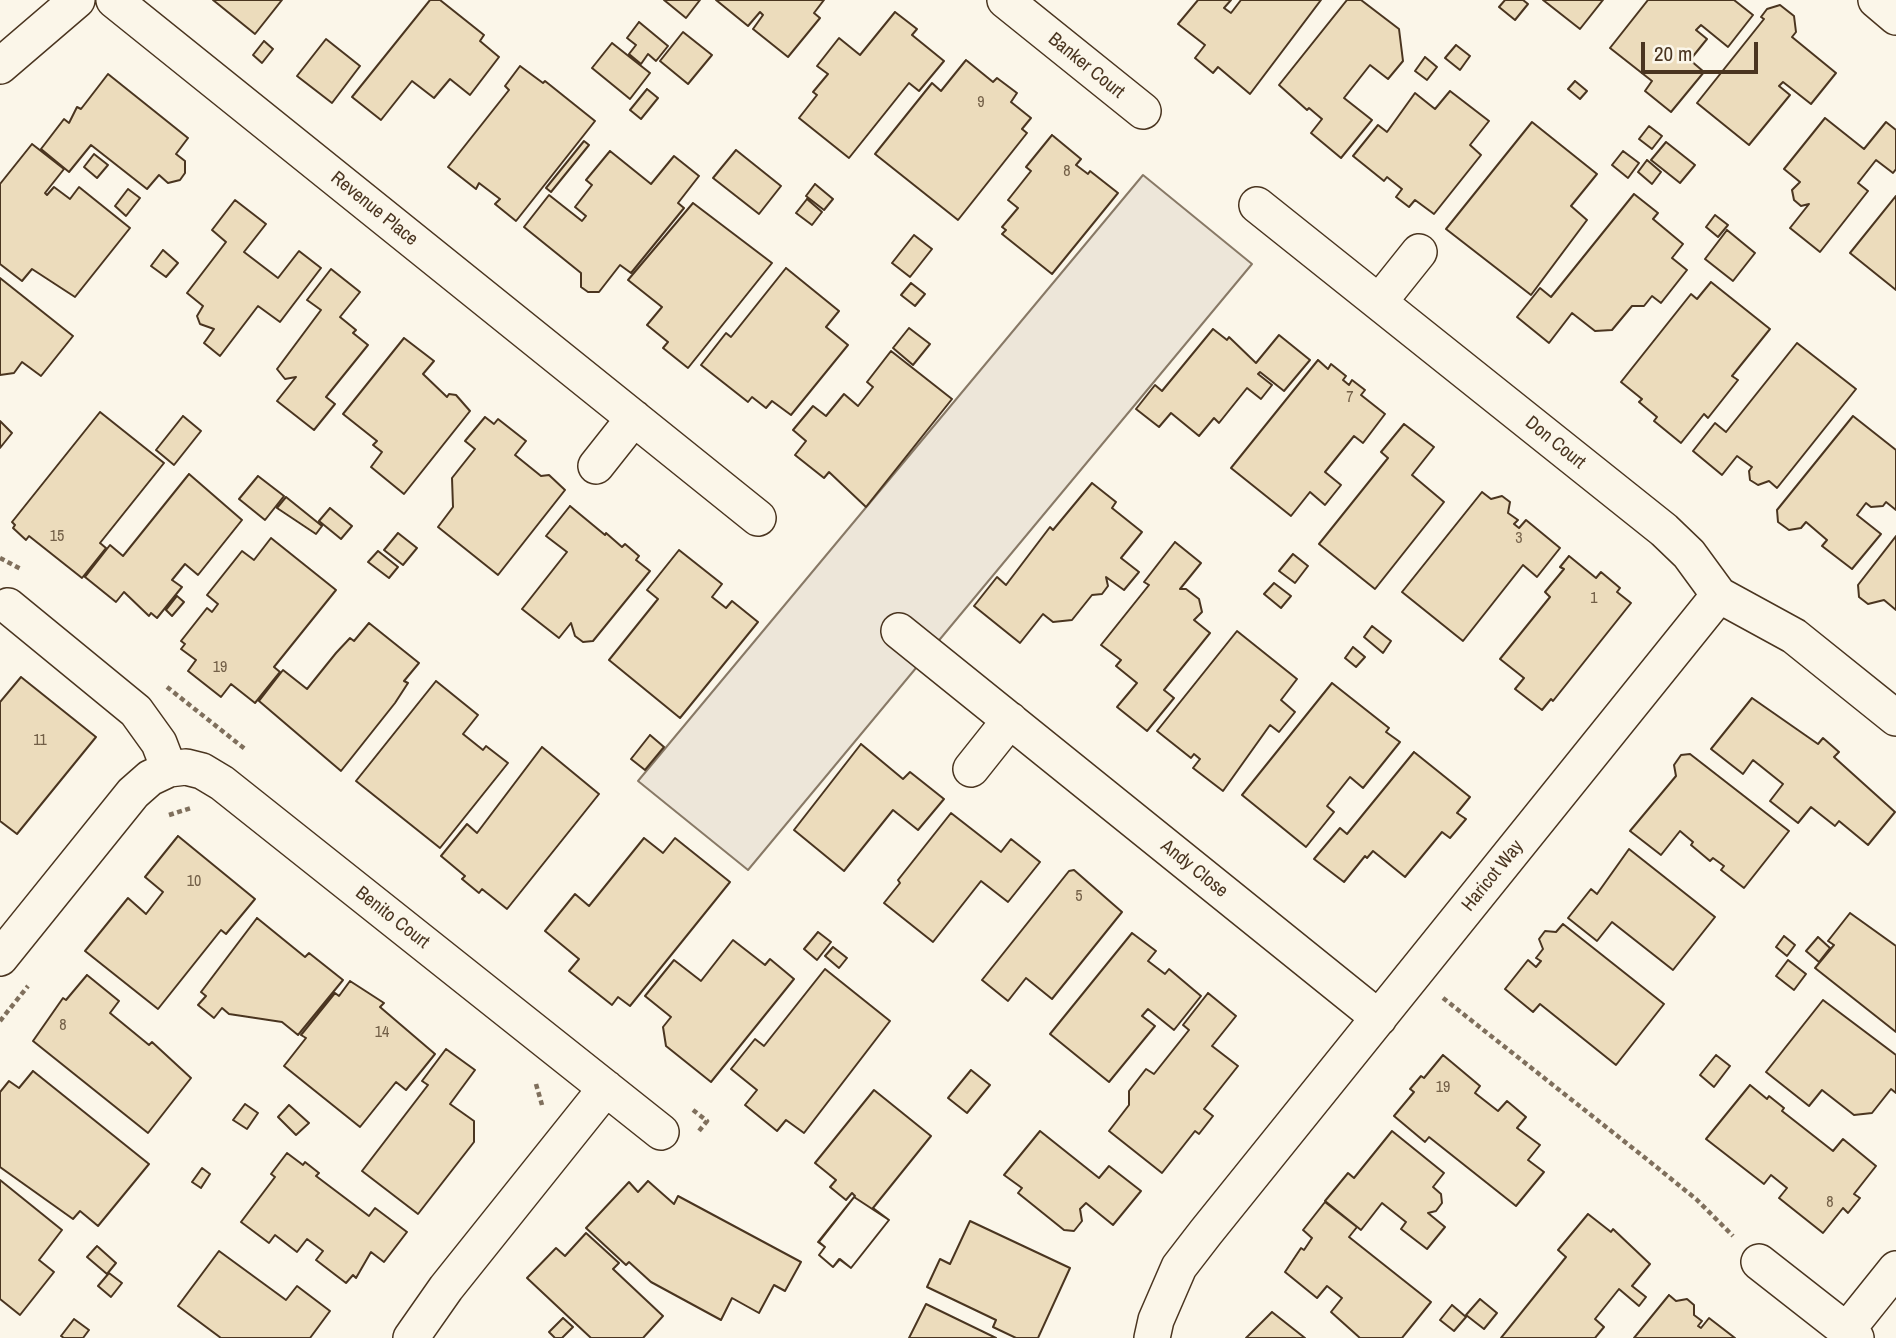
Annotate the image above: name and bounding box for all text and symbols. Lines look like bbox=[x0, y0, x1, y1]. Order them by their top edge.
street label: Banker Court bbox=[1043, 28, 1129, 104]
scale bar bbox=[1644, 28, 1761, 72]
text: 20 m bbox=[1654, 39, 1692, 68]
house number: 9 bbox=[977, 93, 985, 113]
house number: 8 bbox=[1063, 162, 1071, 182]
street label: Revenue Place bbox=[326, 167, 422, 251]
house number: 7 bbox=[1346, 388, 1354, 408]
street label: Don Court bbox=[1520, 412, 1590, 474]
house number: 15 bbox=[50, 527, 64, 547]
house number: 3 bbox=[1515, 529, 1523, 549]
house number: 1 bbox=[1590, 589, 1598, 609]
house number: 19 bbox=[213, 658, 227, 678]
house number: 11 bbox=[33, 731, 47, 751]
street label: Andy Close bbox=[1156, 835, 1232, 903]
street label: Haricot Way bbox=[1457, 836, 1529, 916]
house number: 10 bbox=[187, 872, 201, 892]
street label: Benito Court bbox=[351, 882, 433, 954]
house number: 5 bbox=[1075, 887, 1083, 907]
house number: 8 bbox=[59, 1016, 67, 1036]
house number: 14 bbox=[375, 1023, 389, 1043]
house number: 19 bbox=[1436, 1078, 1450, 1098]
house number: 8 bbox=[1826, 1193, 1834, 1213]

